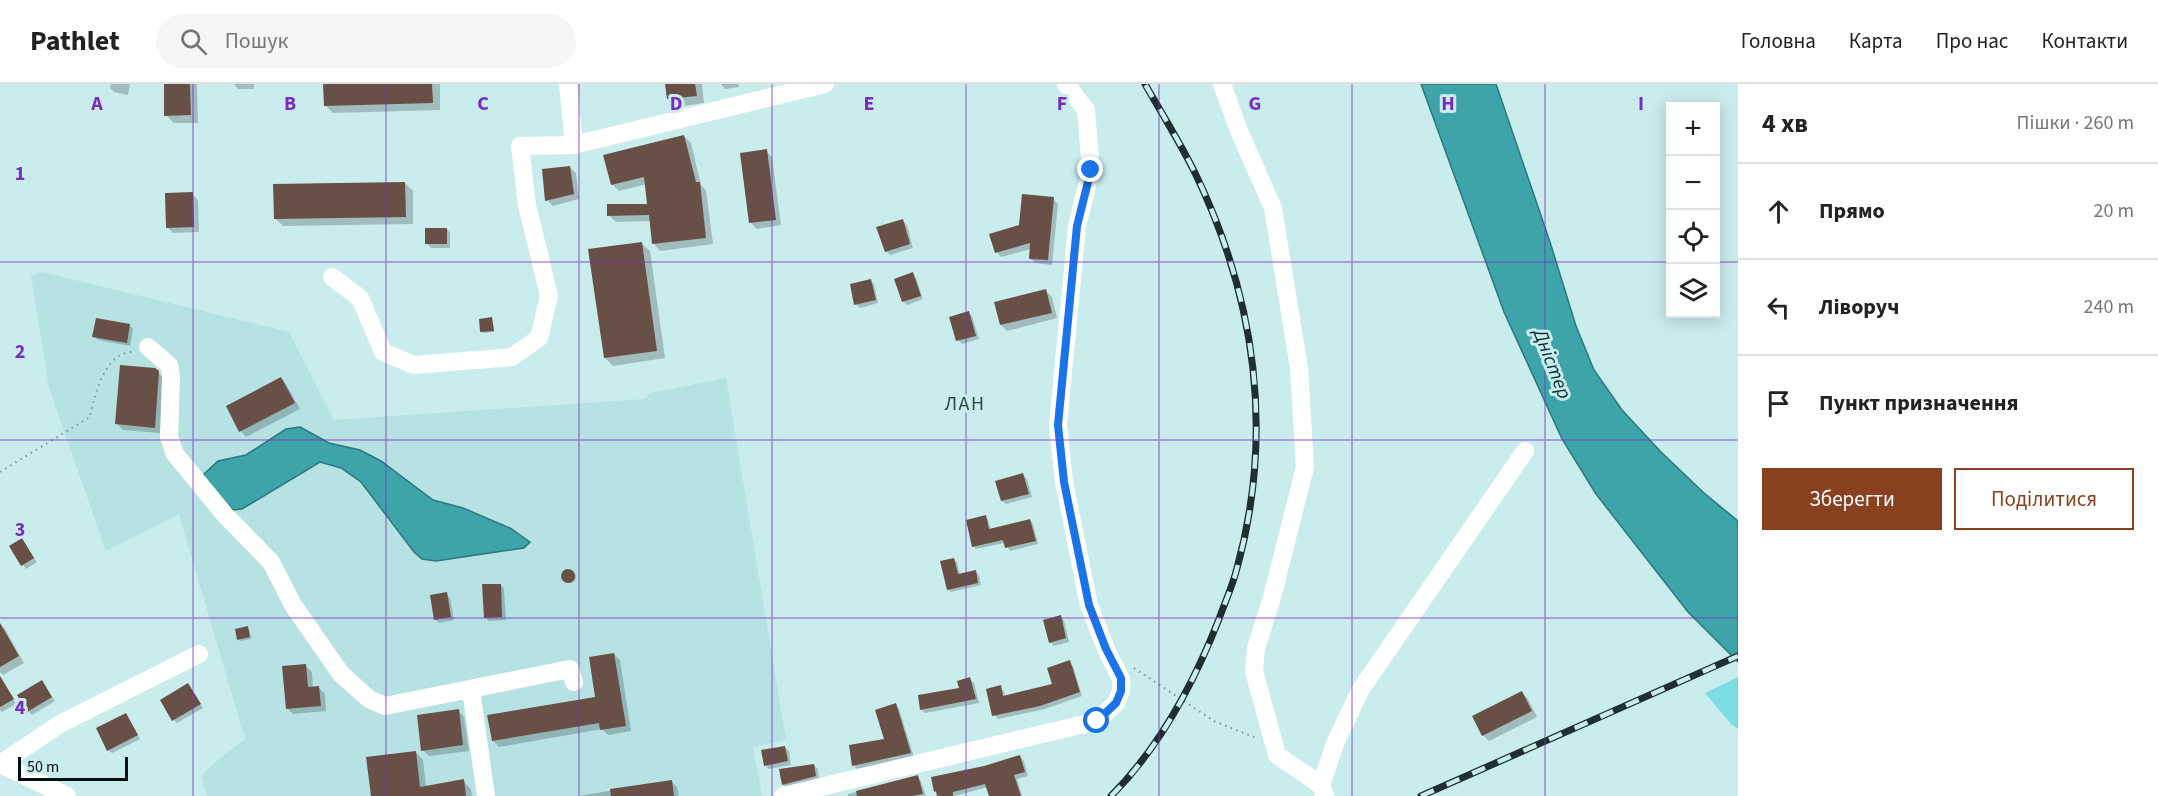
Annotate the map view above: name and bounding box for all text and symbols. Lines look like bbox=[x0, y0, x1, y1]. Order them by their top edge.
search box bbox=[156, 14, 576, 68]
text: Pathlet bbox=[30, 21, 120, 61]
icon: search bbox=[177, 25, 210, 58]
text: Пошук bbox=[225, 25, 288, 57]
text: Головна bbox=[1741, 26, 1816, 56]
text: Карта bbox=[1849, 26, 1903, 56]
text: Про нас bbox=[1936, 26, 2008, 56]
text: Контакти bbox=[2041, 26, 2128, 56]
text: A bbox=[90, 90, 103, 118]
text: B bbox=[284, 90, 296, 118]
text: C bbox=[477, 90, 489, 118]
text: D bbox=[670, 90, 682, 118]
text: E bbox=[864, 90, 874, 118]
text: F bbox=[1057, 90, 1067, 118]
text: G bbox=[1249, 90, 1261, 118]
text: H bbox=[1441, 90, 1455, 118]
text: I bbox=[1638, 90, 1644, 118]
map controls bbox=[1666, 102, 1720, 318]
button: + bbox=[1666, 102, 1720, 156]
text: 4 хв bbox=[1762, 105, 1808, 142]
text: Пішки · 260 m bbox=[2017, 109, 2134, 137]
route end bbox=[1077, 156, 1103, 182]
button: − bbox=[1666, 156, 1720, 210]
text: 1 bbox=[15, 160, 25, 188]
icon: ahead bbox=[1762, 195, 1795, 228]
text: Прямо bbox=[1819, 195, 1885, 227]
text: 20 m bbox=[2094, 197, 2134, 225]
button: locate bbox=[1666, 210, 1720, 264]
button: layers bbox=[1666, 264, 1720, 318]
icon: left bbox=[1762, 291, 1795, 324]
text: Ліворуч bbox=[1819, 291, 1899, 323]
text: 240 m bbox=[2084, 293, 2134, 321]
water label: Дністер bbox=[1525, 323, 1578, 403]
text: 2 bbox=[15, 338, 25, 366]
icon: arrive bbox=[1762, 387, 1795, 420]
text: Пункт призначення bbox=[1819, 387, 2019, 419]
district label: ЛАН bbox=[944, 390, 986, 418]
button: Зберегти bbox=[1762, 468, 1942, 530]
button: Поділитися bbox=[1954, 468, 2134, 530]
text: 3 bbox=[15, 516, 25, 544]
text: 4 bbox=[15, 694, 26, 722]
route start bbox=[1083, 707, 1109, 733]
scale bar bbox=[18, 754, 128, 782]
text: 50 m bbox=[27, 756, 59, 778]

